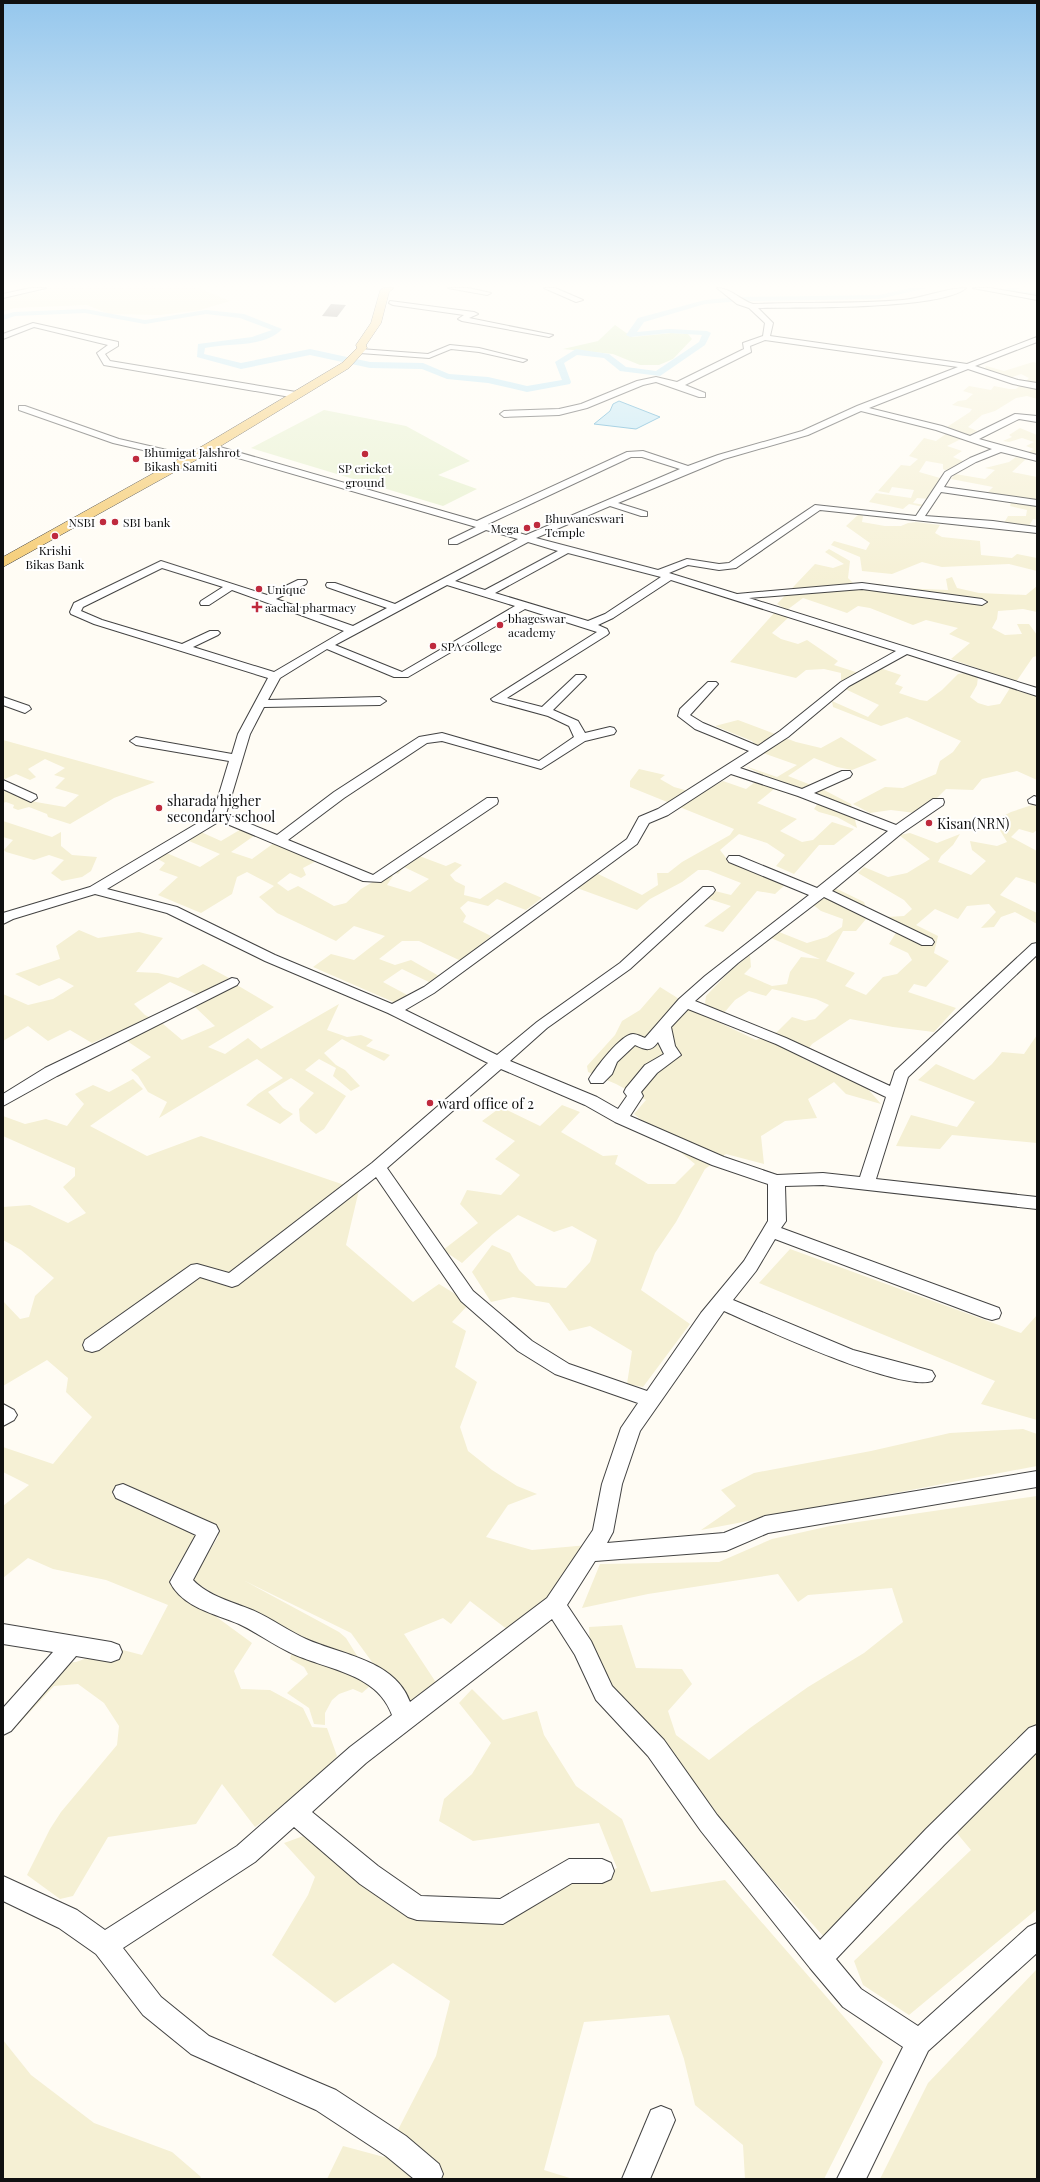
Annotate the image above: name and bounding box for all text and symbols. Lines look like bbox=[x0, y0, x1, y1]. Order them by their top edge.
place label: Bhumigat Jalshrot Bikash Samiti bbox=[144, 444, 241, 474]
marker: SP cricket ground bbox=[360, 449, 370, 459]
marker: Bhumigat Jalshrot Bikash Samiti bbox=[131, 454, 141, 464]
place label: SP cricket ground bbox=[338, 460, 392, 490]
place label: Bhuwaneswari Temple bbox=[545, 510, 625, 540]
place label: NSBI bbox=[69, 514, 95, 530]
place label: SBI bank bbox=[123, 514, 171, 530]
marker: NSBI bbox=[98, 517, 108, 527]
marker: SBI bank bbox=[110, 517, 120, 527]
place label: Mega bbox=[490, 520, 519, 536]
marker: Bhuwaneswari Temple bbox=[532, 520, 542, 530]
marker: Mega bbox=[522, 523, 532, 533]
marker: Krishi Bikas Bank bbox=[50, 531, 60, 541]
place label: Krishi Bikas Bank bbox=[26, 542, 85, 572]
place label: Unique bbox=[267, 581, 305, 597]
marker: Unique bbox=[254, 584, 264, 594]
place label: aachal pharmacy bbox=[265, 599, 356, 615]
marker: aachal pharmacy bbox=[252, 602, 262, 612]
place label: bhageswar academy bbox=[508, 610, 566, 640]
marker: bhageswar academy bbox=[495, 620, 505, 630]
place label: SPA college bbox=[441, 638, 502, 654]
marker: SPA college bbox=[428, 641, 438, 651]
place label: sharada higher secondary school bbox=[167, 791, 275, 826]
marker: sharada higher secondary school bbox=[154, 803, 164, 813]
place label: Kisan(NRN) bbox=[937, 814, 1009, 833]
marker: Kisan(NRN) bbox=[924, 818, 934, 828]
place label: ward office of 2 bbox=[438, 1094, 534, 1113]
marker: ward office of 2 bbox=[425, 1098, 435, 1108]

